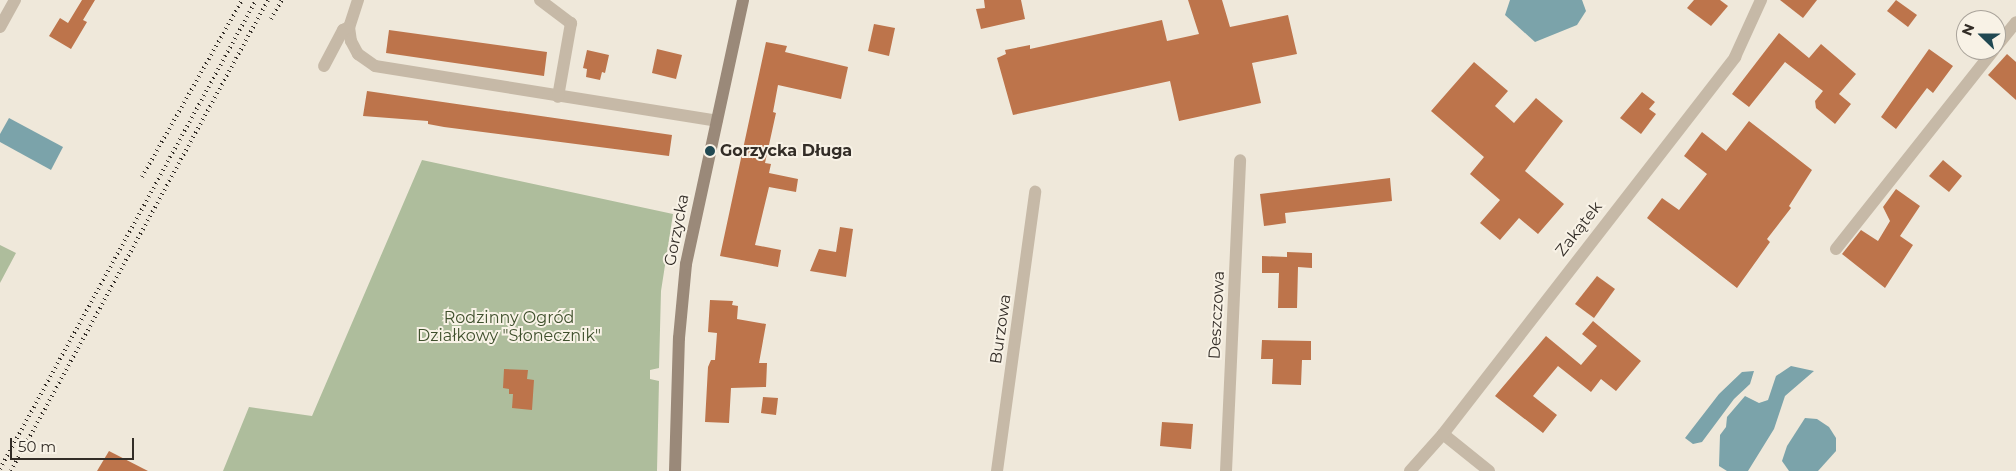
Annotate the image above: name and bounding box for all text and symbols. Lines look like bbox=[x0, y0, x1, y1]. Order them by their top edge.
north arrow bbox=[1956, 10, 2006, 60]
text: N bbox=[1958, 21, 1978, 38]
place label: Gorzycka Długa bbox=[720, 141, 852, 161]
marker: Gorzycka Długa bbox=[704, 145, 716, 157]
street label: Gorzycka bbox=[661, 192, 693, 268]
street label: Zakątek bbox=[1552, 198, 1606, 260]
street label: Deszczowa bbox=[1205, 270, 1229, 360]
street label: Burzowa bbox=[987, 293, 1015, 365]
park label: Rodzinny Ogród Działkowy "Słonecznik" bbox=[417, 308, 601, 346]
scale bar bbox=[12, 428, 136, 460]
text: 50 m bbox=[18, 437, 56, 456]

